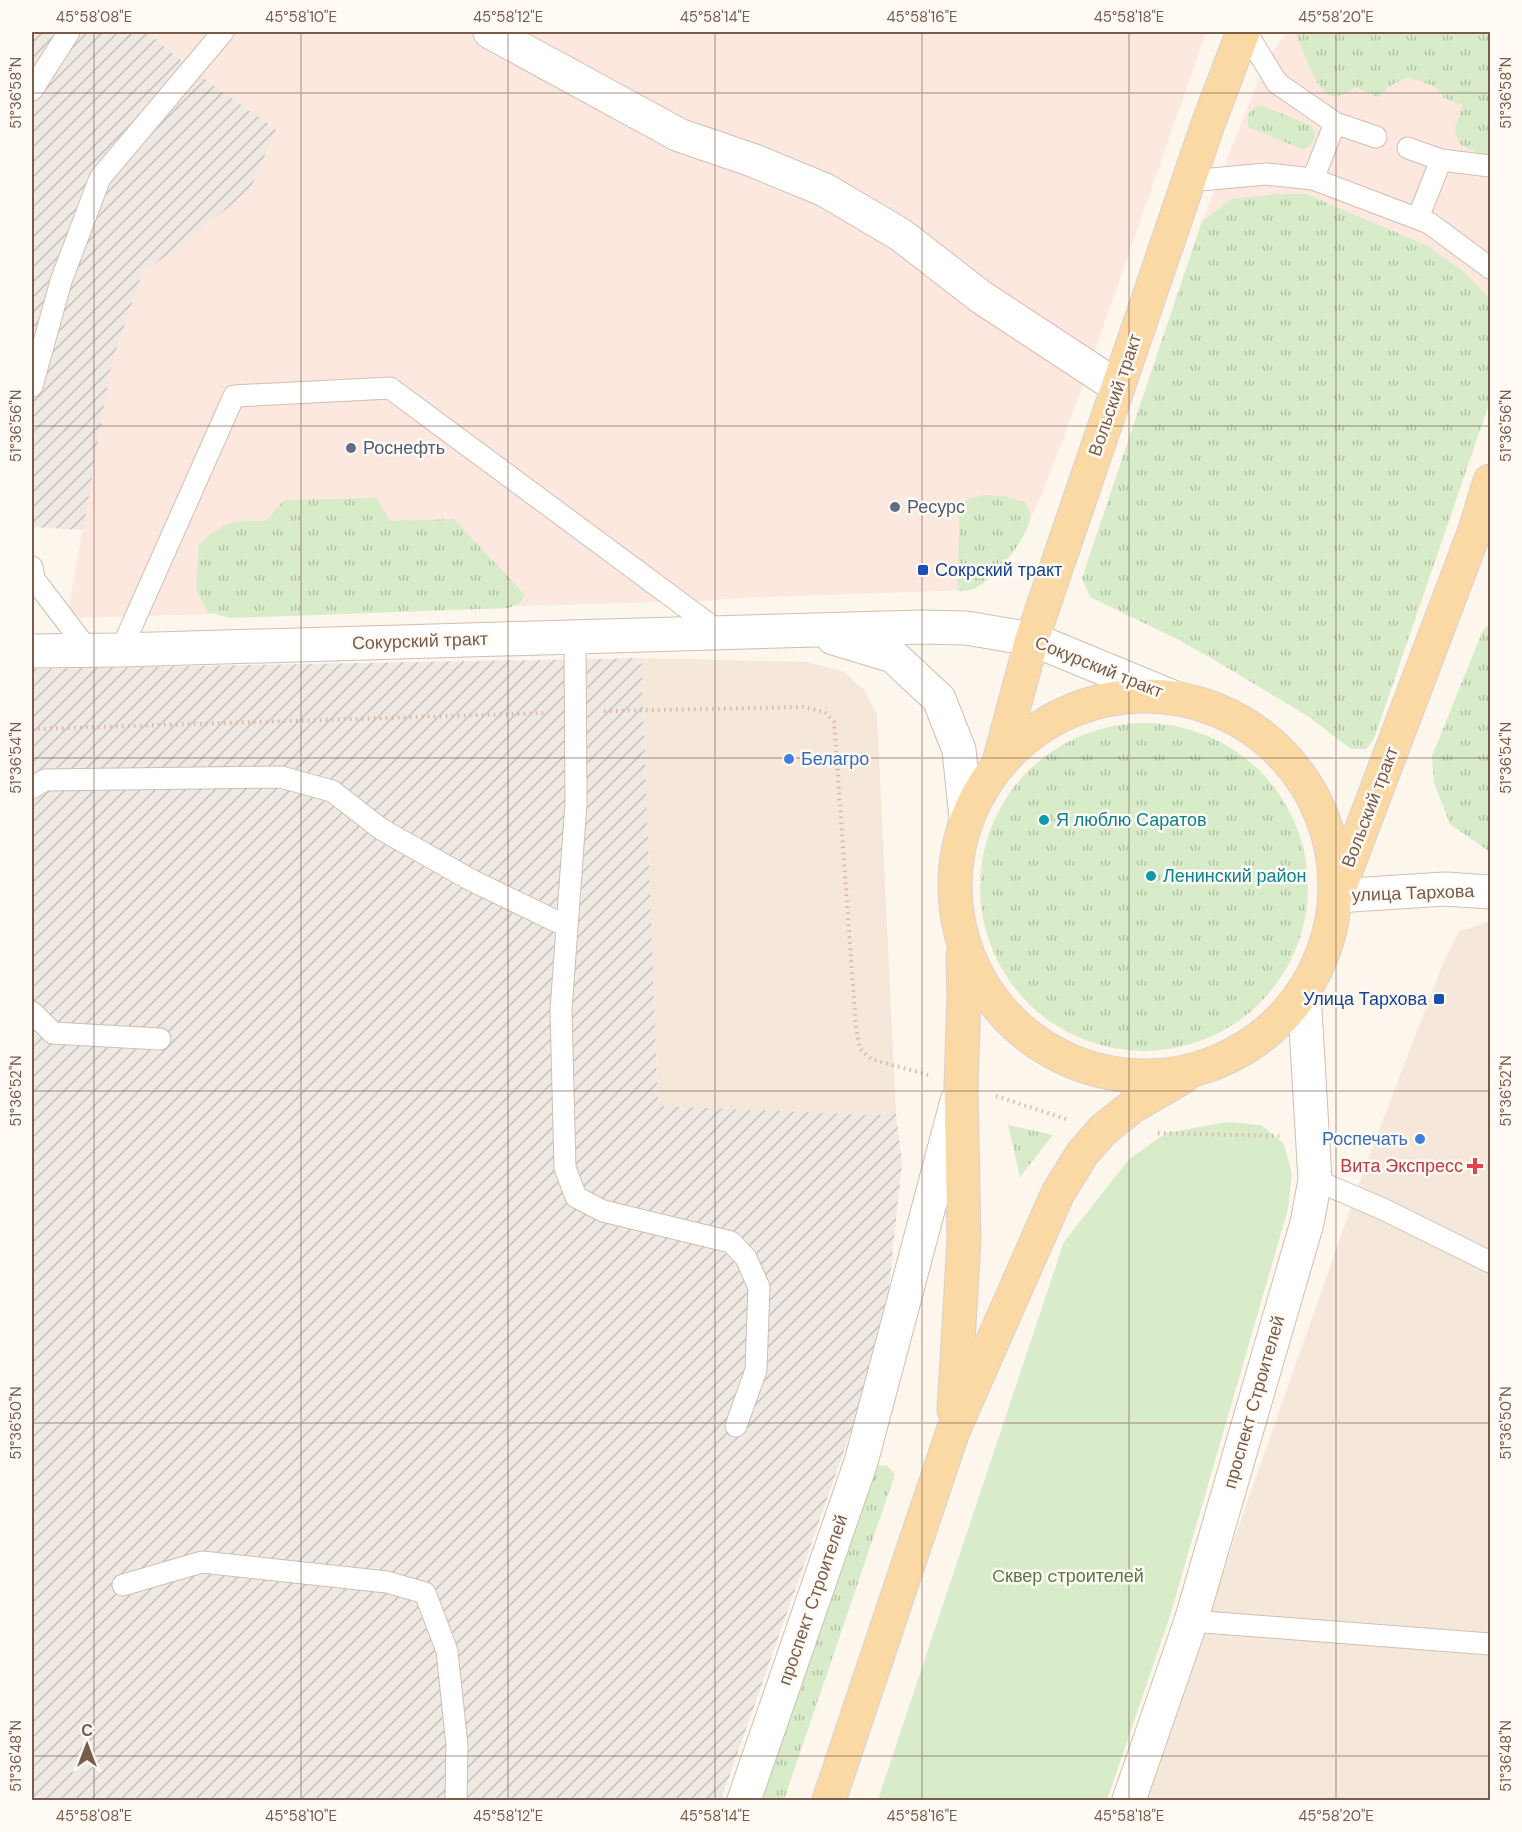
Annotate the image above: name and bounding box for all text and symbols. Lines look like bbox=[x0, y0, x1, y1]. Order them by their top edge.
text: 45°58'08"E bbox=[56, 7, 132, 27]
text: 45°58'10"E bbox=[265, 7, 337, 27]
text: 45°58'12"E bbox=[473, 7, 543, 27]
text: 45°58'14"E bbox=[680, 7, 750, 27]
text: 45°58'16"E bbox=[887, 7, 958, 27]
text: 45°58'18"E bbox=[1094, 7, 1164, 27]
text: 45°58'20"E bbox=[1298, 7, 1374, 27]
text: 51°36'58"N bbox=[6, 57, 26, 129]
text: 51°36'58"N bbox=[1496, 57, 1516, 129]
street label: Вольский тракт bbox=[1083, 331, 1147, 459]
text: 51°36'56"N bbox=[6, 390, 26, 462]
text: 51°36'56"N bbox=[1496, 390, 1516, 462]
place label: Роснефть bbox=[363, 436, 445, 460]
marker: Роснефть bbox=[344, 441, 358, 455]
place label: Ресурс bbox=[907, 495, 965, 519]
marker: Ресурс bbox=[888, 500, 902, 514]
place label: Сокрский тракт bbox=[935, 558, 1062, 582]
marker: Сокрский тракт bbox=[916, 563, 930, 577]
street label: Сокурский тракт bbox=[351, 627, 489, 655]
street label: Сокурский тракт bbox=[1031, 630, 1167, 704]
text: 51°36'54"N bbox=[6, 722, 26, 794]
text: 51°36'54"N bbox=[1496, 722, 1516, 794]
street label: Вольский тракт bbox=[1336, 743, 1404, 871]
place label: Белагро bbox=[801, 747, 869, 771]
marker: Белагро bbox=[782, 752, 796, 766]
place label: Я люблю Саратов bbox=[1056, 808, 1207, 832]
marker: Я люблю Саратов bbox=[1037, 813, 1051, 827]
place label: Ленинский район bbox=[1163, 864, 1307, 888]
marker: Ленинский район bbox=[1144, 869, 1158, 883]
street label: улица Тархова bbox=[1351, 879, 1476, 907]
place label: Улица Тархова bbox=[1303, 987, 1428, 1011]
marker: Улица Тархова bbox=[1432, 992, 1446, 1006]
text: 51°36'52"N bbox=[6, 1055, 26, 1127]
text: 51°36'52"N bbox=[1496, 1055, 1516, 1127]
place label: Роспечать bbox=[1322, 1127, 1408, 1151]
marker: Роспечать bbox=[1413, 1132, 1427, 1146]
place label: Вита Экспресс bbox=[1340, 1154, 1463, 1178]
marker: Вита Экспресс bbox=[1468, 1159, 1482, 1173]
street label: проспект Строителей bbox=[1218, 1313, 1290, 1491]
text: 51°36'50"N bbox=[6, 1386, 26, 1460]
text: 51°36'50"N bbox=[1496, 1386, 1516, 1460]
street label: проспект Строителей bbox=[773, 1511, 853, 1689]
park label: Cквер cтроителей bbox=[992, 1564, 1144, 1588]
north arrow bbox=[57, 1715, 117, 1775]
text: 51°36'48"N bbox=[6, 1720, 26, 1792]
text: С bbox=[81, 1720, 93, 1741]
text: 51°36'48"N bbox=[1496, 1720, 1516, 1792]
text: 45°58'08"E bbox=[56, 1806, 132, 1826]
text: 45°58'10"E bbox=[265, 1806, 337, 1826]
text: 45°58'12"E bbox=[473, 1806, 543, 1826]
text: 45°58'14"E bbox=[680, 1806, 750, 1826]
text: 45°58'16"E bbox=[887, 1806, 958, 1826]
text: 45°58'18"E bbox=[1094, 1806, 1164, 1826]
text: 45°58'20"E bbox=[1298, 1806, 1374, 1826]

